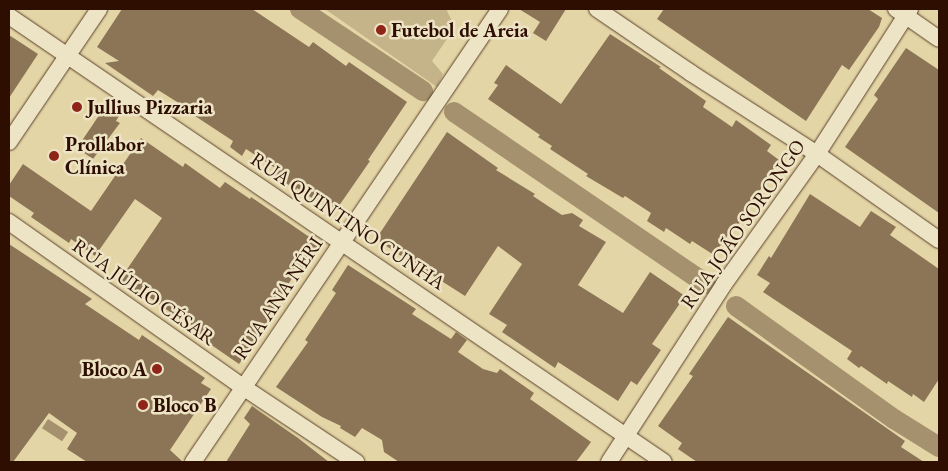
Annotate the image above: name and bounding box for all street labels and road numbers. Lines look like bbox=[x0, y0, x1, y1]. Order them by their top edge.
street label: RUA JOÃO SORONGO bbox=[676, 135, 810, 313]
street label: RUA QUINTINO CUNHA bbox=[246, 147, 450, 295]
street label: RUA ANA NÉRI bbox=[228, 232, 328, 364]
street label: RUA JÚLIO CÉSAR bbox=[68, 234, 220, 350]

